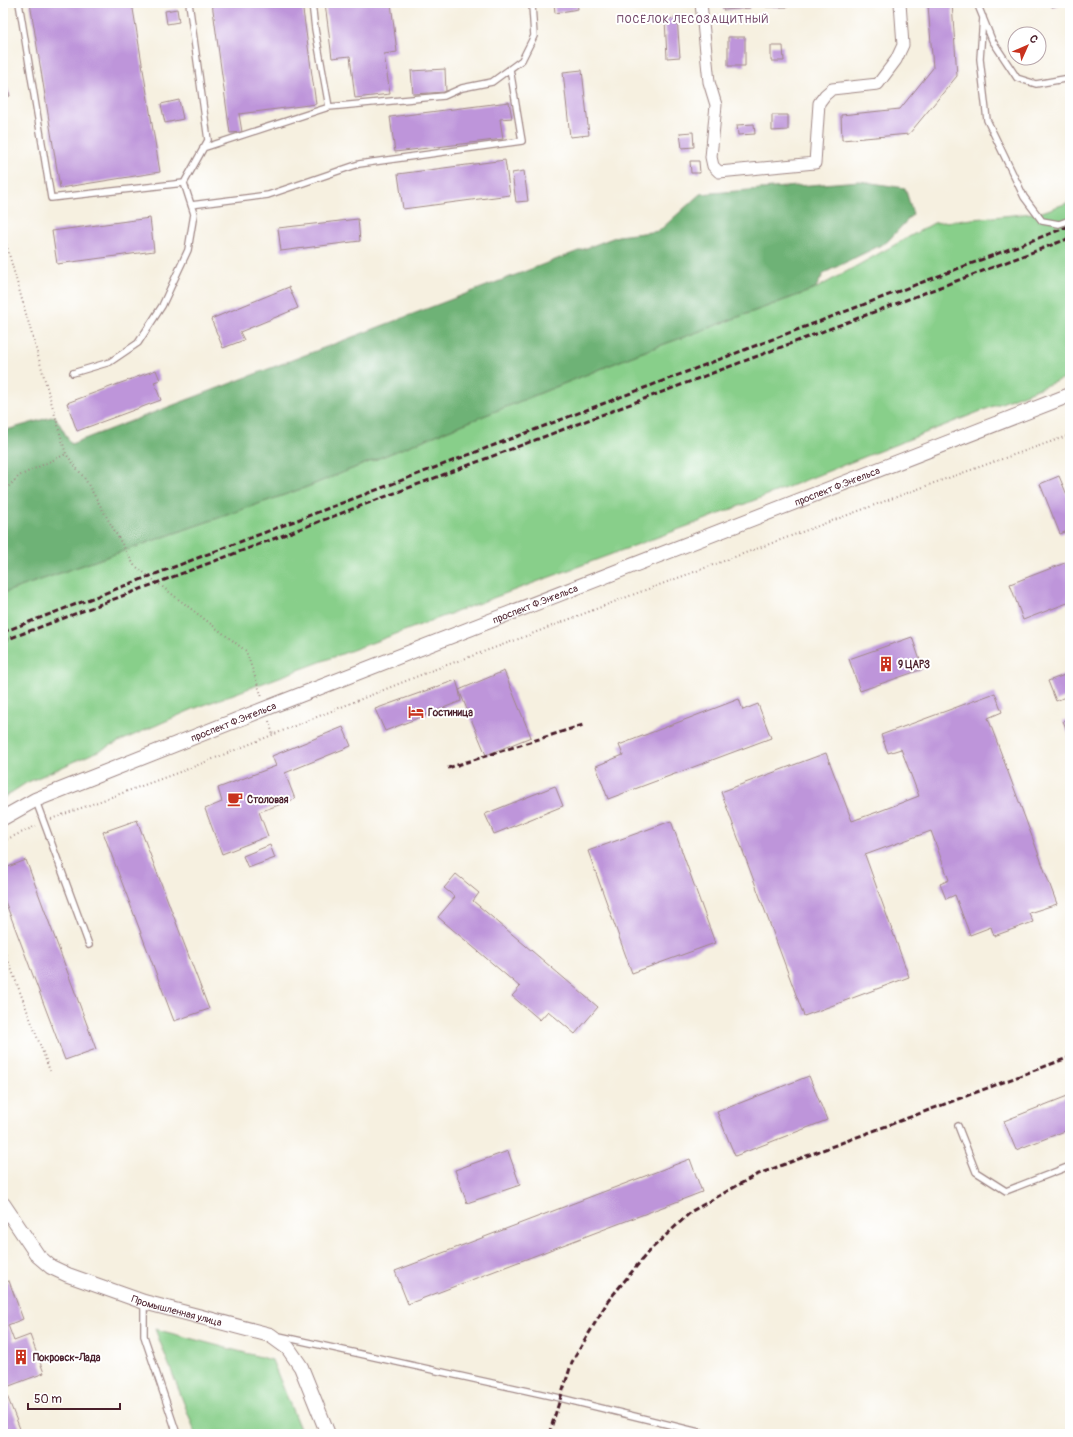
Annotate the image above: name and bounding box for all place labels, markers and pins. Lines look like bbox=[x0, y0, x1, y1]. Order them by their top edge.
building icon: 9 ЦАРЗ bbox=[877, 655, 895, 673]
place label: 9 ЦАРЗ bbox=[898, 659, 930, 671]
hotel icon: Гостиница bbox=[407, 703, 425, 721]
place label: Гостиница bbox=[428, 707, 473, 719]
cafe icon: Столовая bbox=[226, 790, 244, 808]
place label: Столовая bbox=[247, 794, 289, 806]
building icon: Покровск-Лада bbox=[12, 1348, 30, 1366]
place label: Покровск-Лада bbox=[33, 1352, 101, 1364]

